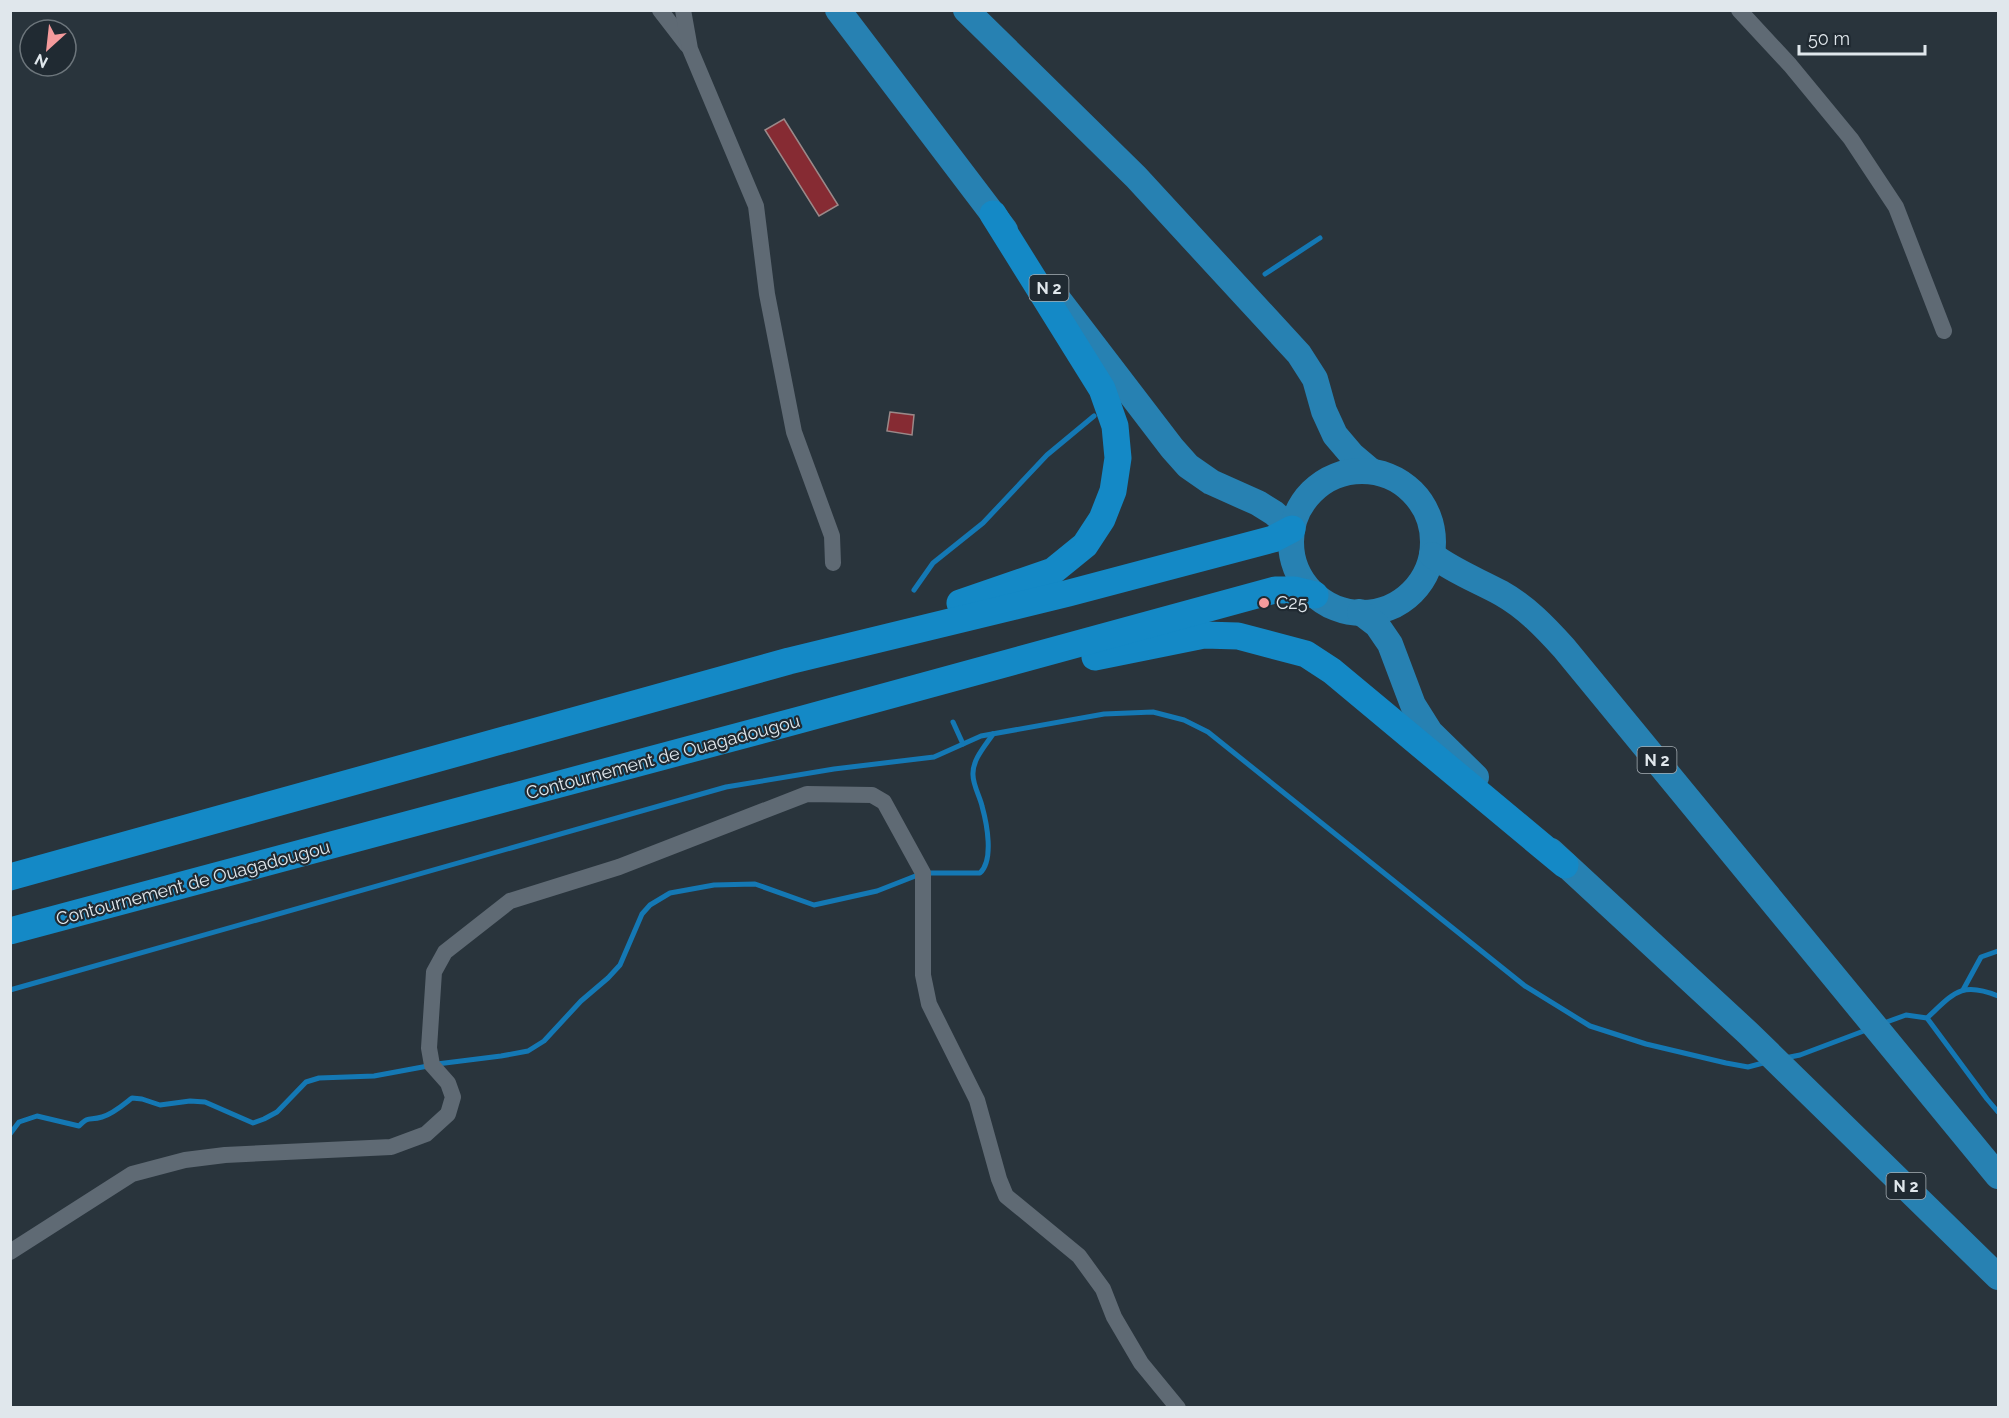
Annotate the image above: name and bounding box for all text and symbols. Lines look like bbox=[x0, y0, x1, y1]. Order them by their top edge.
north arrow bbox=[18, 18, 78, 78]
scale bar bbox=[1799, 18, 1925, 56]
text: 50 m bbox=[1808, 28, 1850, 49]
text: N bbox=[32, 50, 51, 72]
road number: N 2 bbox=[1030, 275, 1068, 301]
place label: C25 bbox=[1276, 592, 1308, 613]
marker: C25 bbox=[1257, 596, 1271, 610]
street label: Contournement de Ouagadougou bbox=[524, 710, 802, 803]
road number: N 2 bbox=[1638, 747, 1676, 773]
street label: Contournement de Ouagadougou bbox=[54, 836, 332, 929]
road number: N 2 bbox=[1886, 1173, 1926, 1199]

